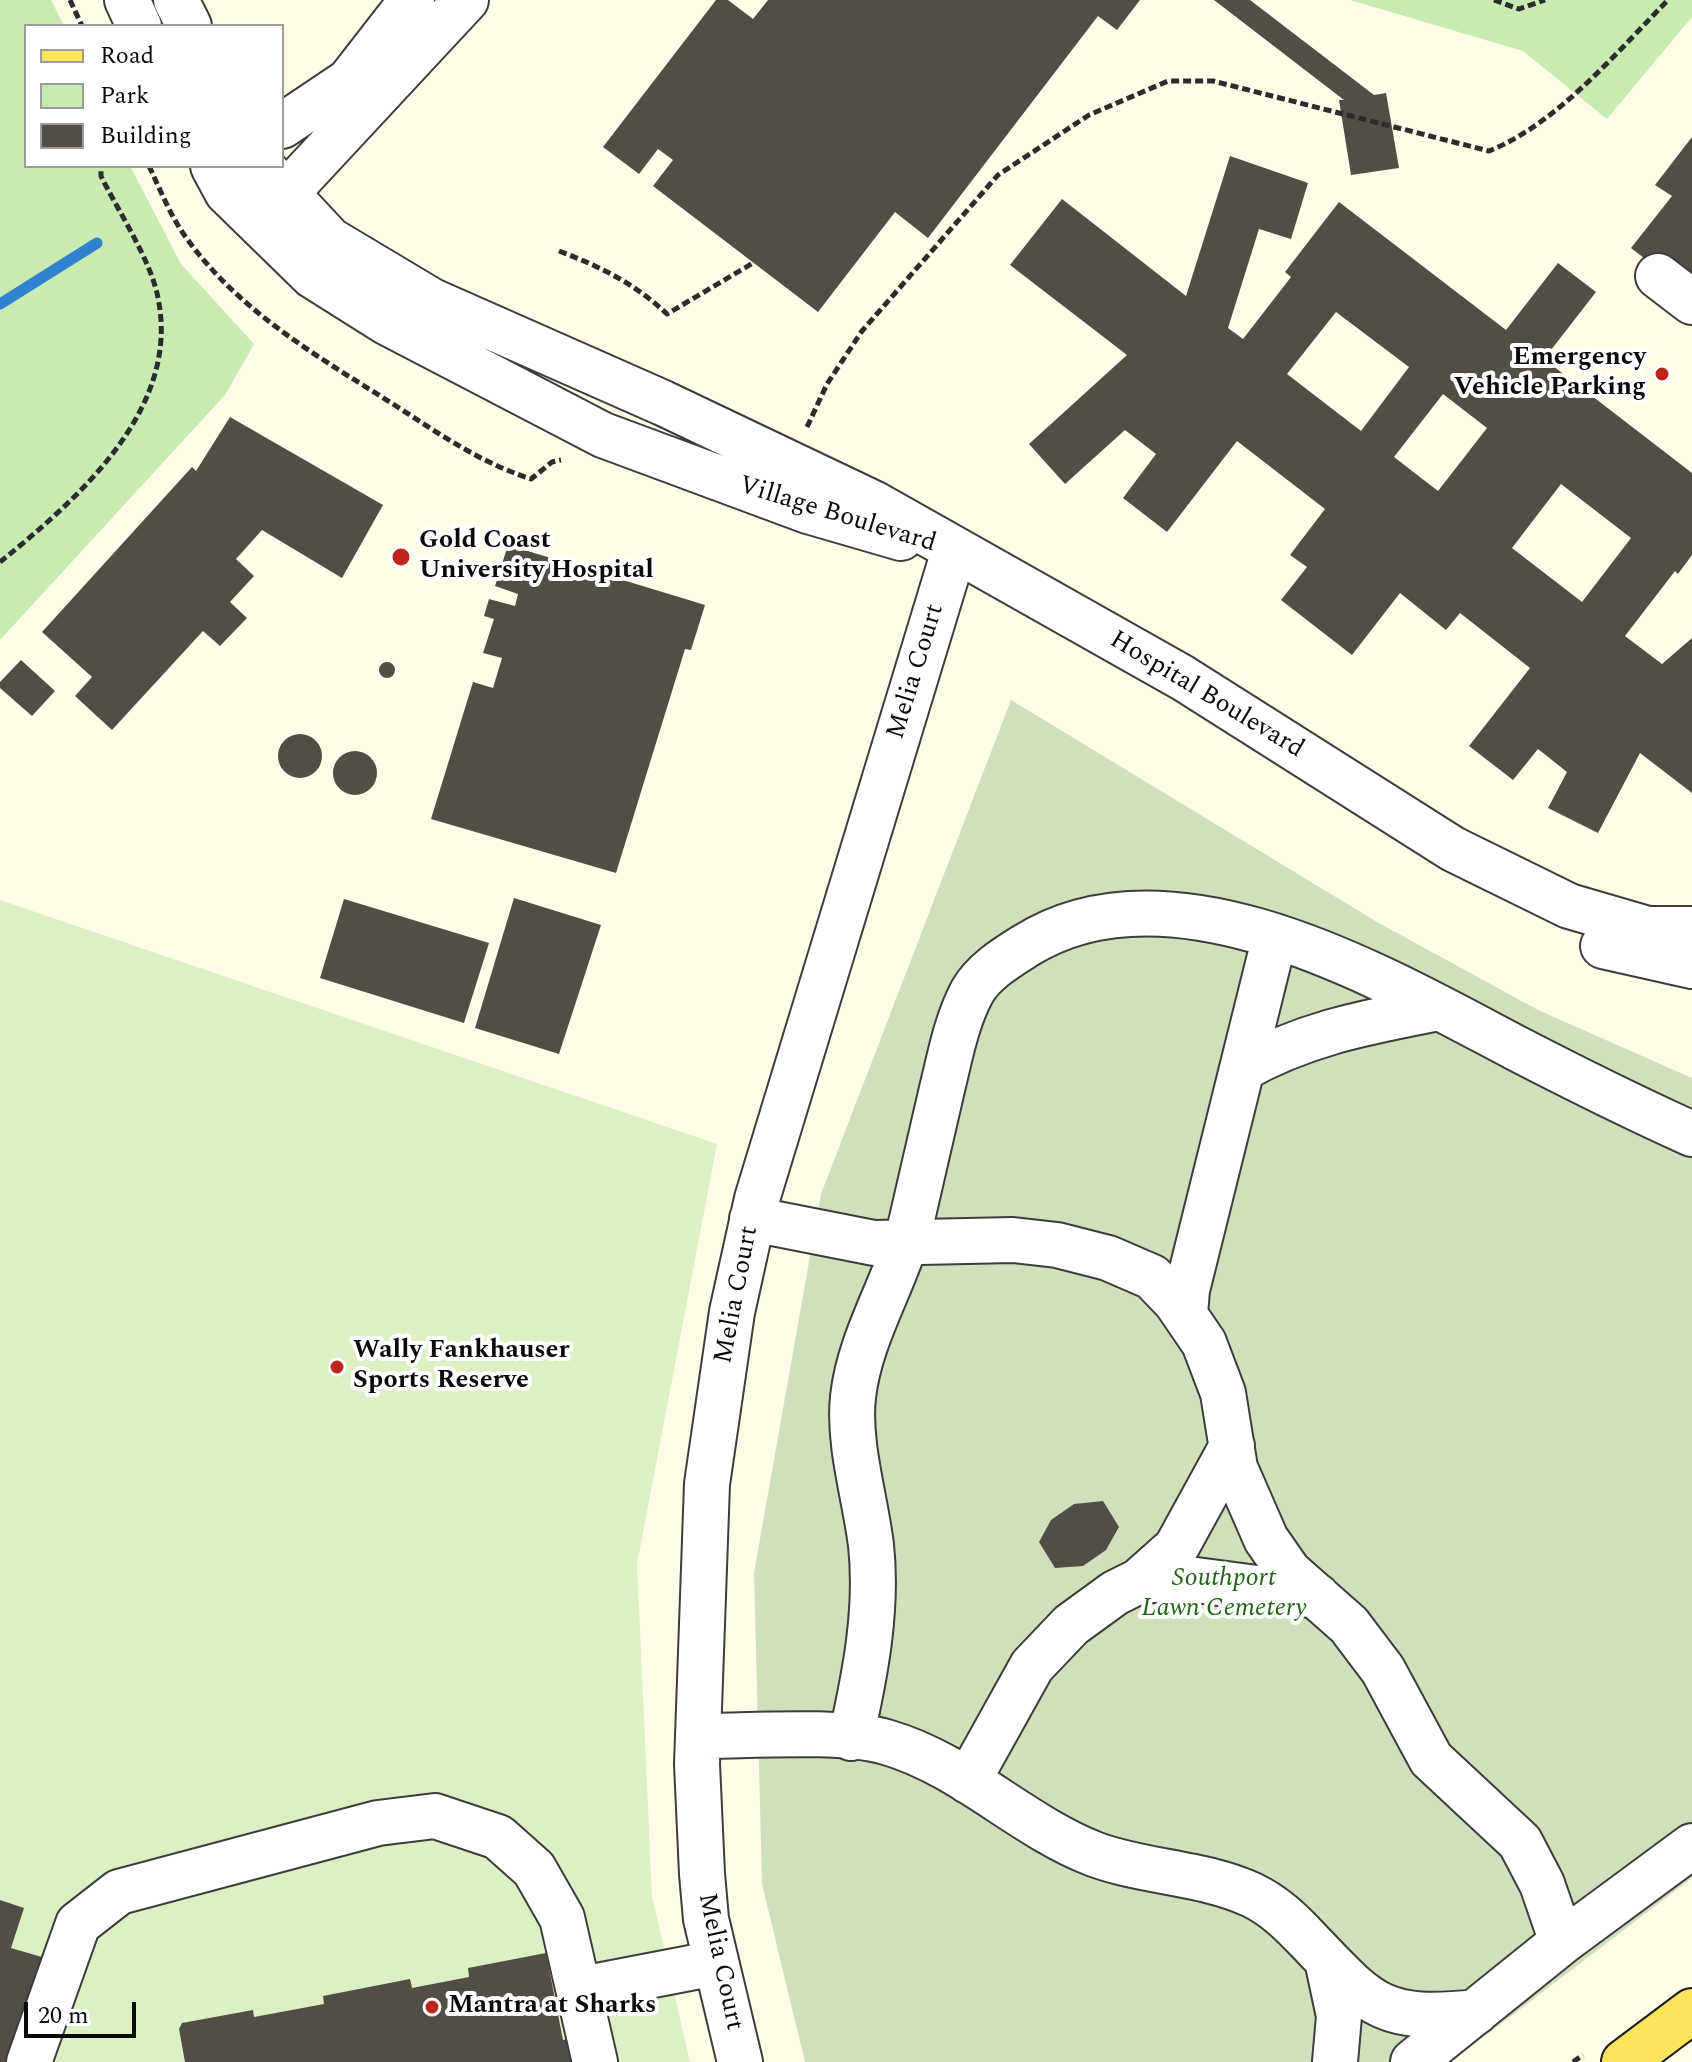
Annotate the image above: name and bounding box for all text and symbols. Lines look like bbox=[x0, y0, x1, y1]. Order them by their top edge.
legend bbox=[24, 24, 284, 168]
text: Road bbox=[100, 38, 154, 74]
text: Park bbox=[100, 78, 150, 114]
text: Building bbox=[100, 118, 192, 154]
place label: Emergency Vehicle Parking bbox=[1454, 343, 1646, 404]
marker: Emergency Vehicle Parking bbox=[1653, 365, 1671, 383]
street label: Village Boulevard bbox=[735, 471, 939, 561]
place label: Gold Coast University Hospital bbox=[419, 526, 654, 588]
marker: Gold Coast University Hospital bbox=[390, 546, 412, 568]
street label: Melia Court bbox=[882, 601, 952, 743]
street label: Hospital Boulevard bbox=[1103, 626, 1309, 766]
street label: Melia Court bbox=[709, 1224, 767, 1366]
place label: Wally Fankhauser Sports Reserve bbox=[353, 1336, 570, 1398]
marker: Wally Fankhauser Sports Reserve bbox=[328, 1358, 346, 1376]
park label: Southport Lawn Cemetery bbox=[1141, 1564, 1307, 1626]
street label: Melia Court bbox=[689, 1891, 749, 2033]
scale bar bbox=[28, 1986, 140, 2036]
place label: Mantra at Sharks bbox=[448, 1991, 656, 2023]
text: 20 m bbox=[38, 1998, 89, 2034]
marker: Mantra at Sharks bbox=[423, 1998, 441, 2016]

